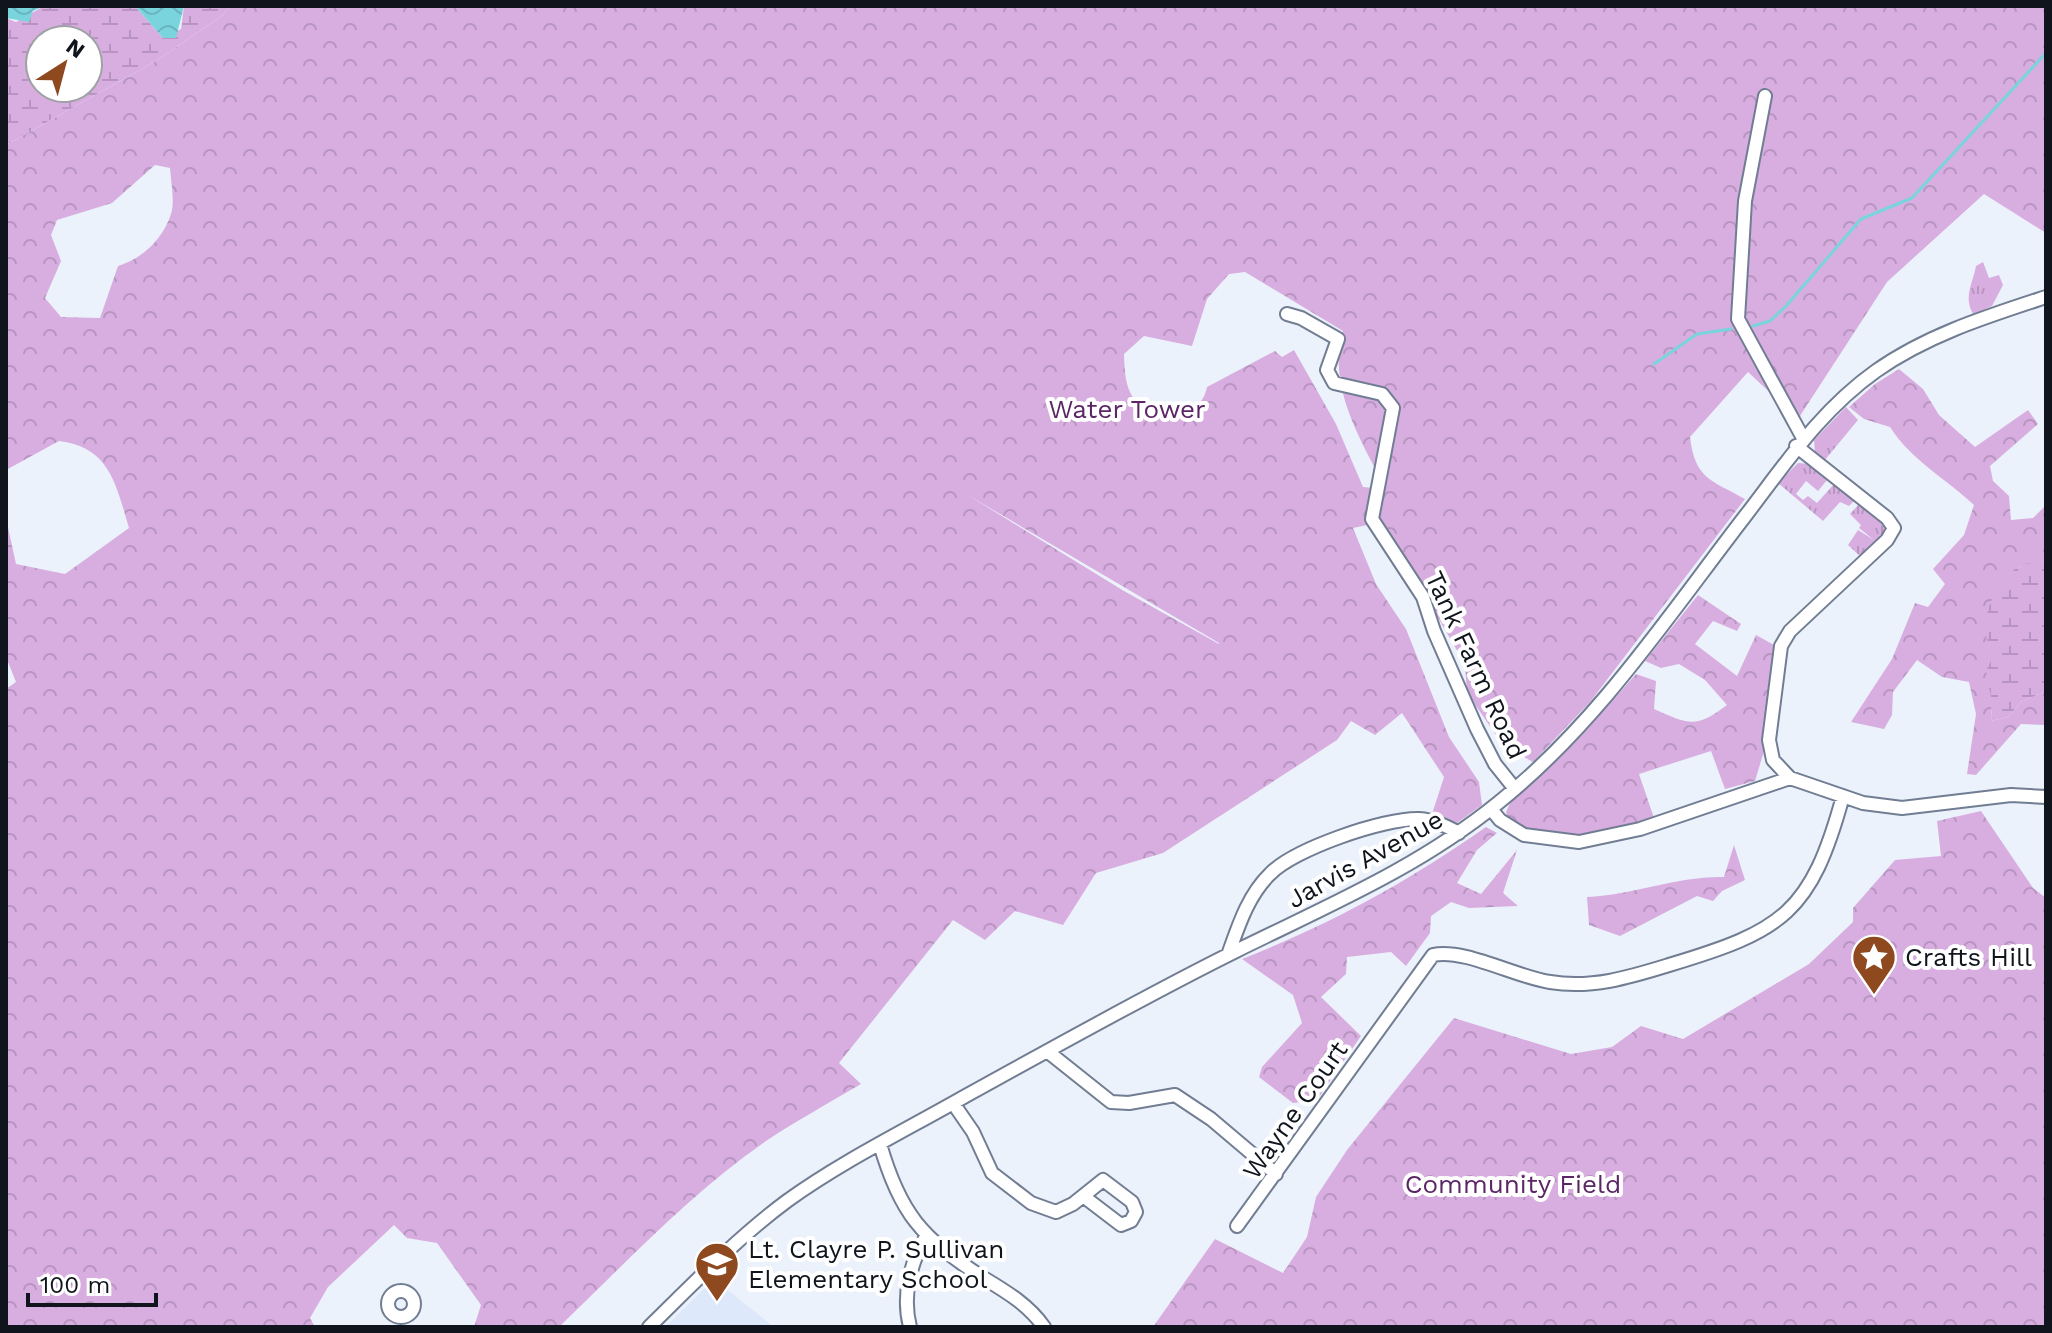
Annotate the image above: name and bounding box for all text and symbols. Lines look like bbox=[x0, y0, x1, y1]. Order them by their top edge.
north arrow bbox=[24, 24, 104, 104]
text: N bbox=[62, 33, 89, 63]
park label: Water Tower bbox=[1048, 394, 1206, 424]
street label: Tank Farm Road bbox=[1419, 566, 1533, 764]
street label: Jarvis Avenue bbox=[1282, 804, 1448, 914]
place icon: Crafts Hill bbox=[1850, 933, 1898, 996]
place label: Crafts Hill bbox=[1905, 942, 2032, 972]
street label: Wayne Court bbox=[1236, 1035, 1354, 1185]
park label: Community Field bbox=[1405, 1169, 1621, 1199]
place label: Lt. Clayre P. Sullivan Elementary School bbox=[748, 1234, 1004, 1294]
school or university icon: Lt. Clayre P. Sullivan Elementary School bbox=[693, 1240, 741, 1303]
scale bar bbox=[28, 1257, 156, 1307]
text: 100 m bbox=[40, 1271, 110, 1299]

